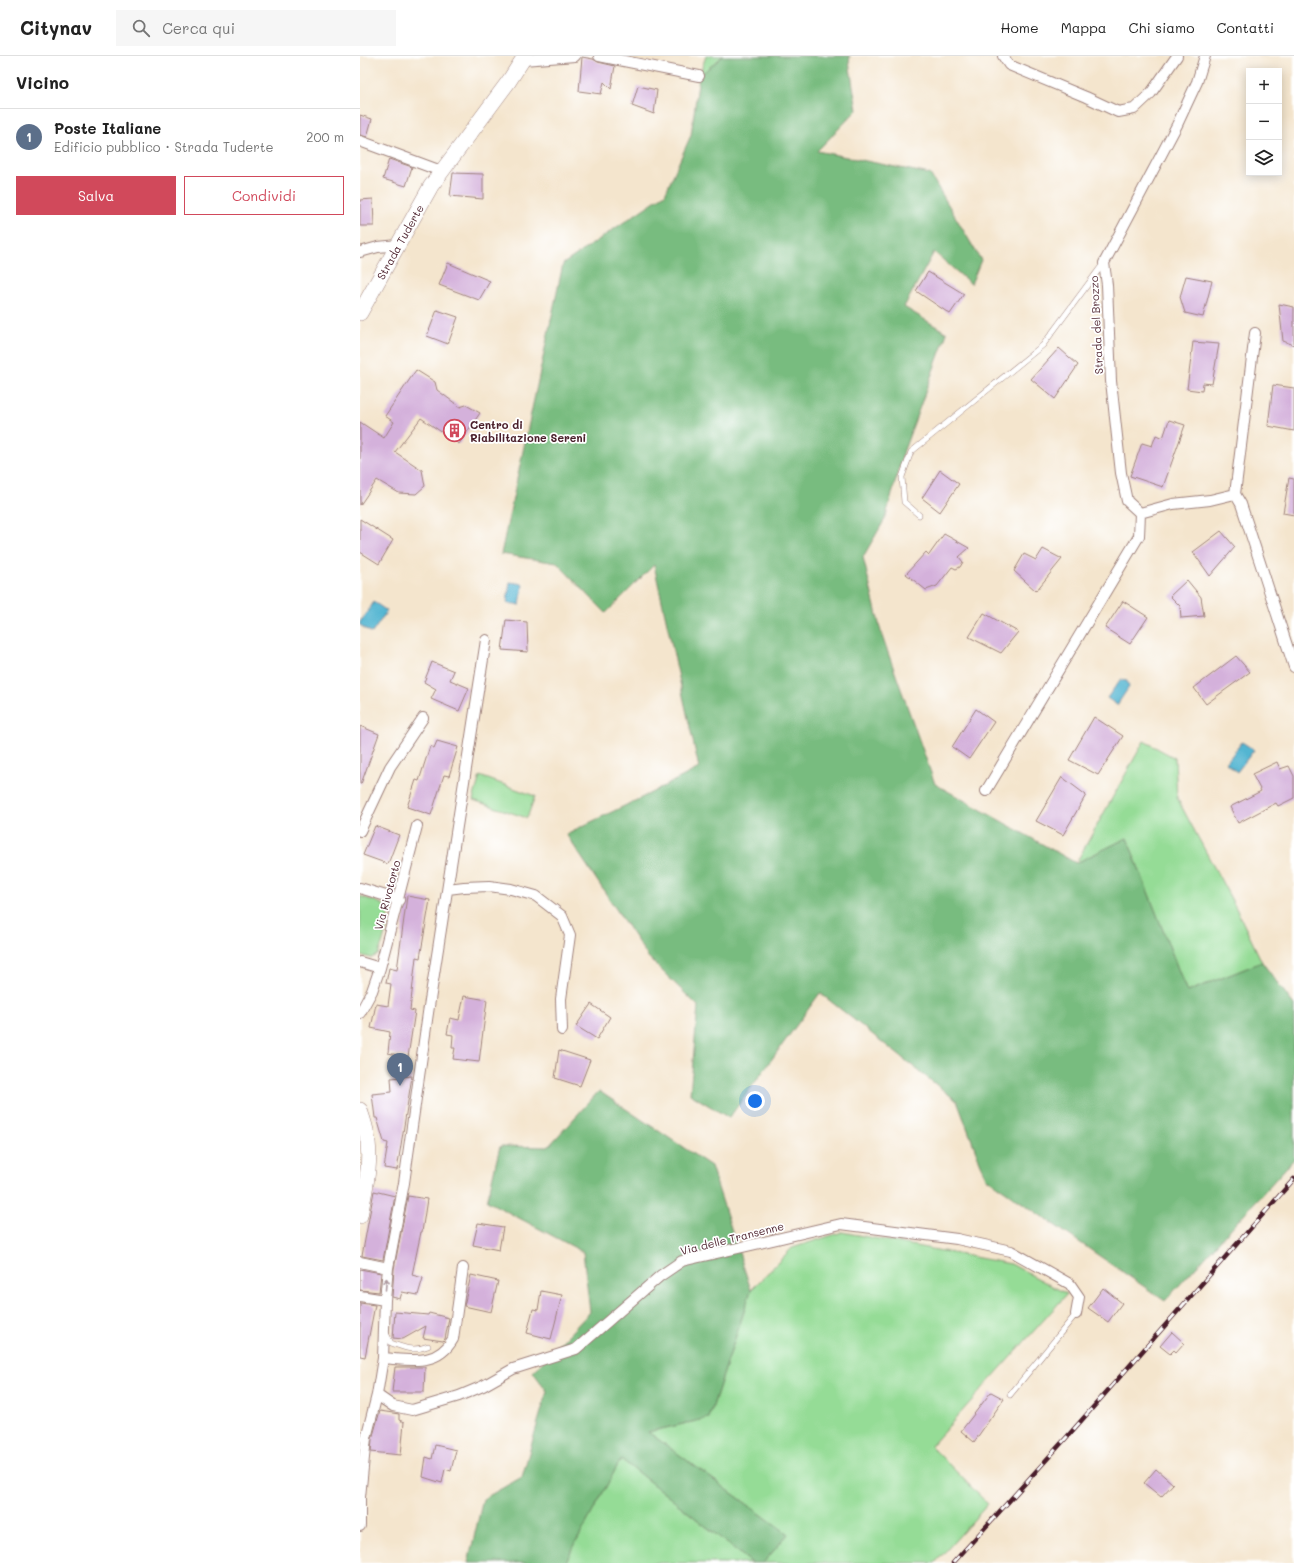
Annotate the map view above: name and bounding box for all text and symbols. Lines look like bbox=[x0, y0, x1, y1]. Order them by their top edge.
search box bbox=[116, 10, 396, 46]
text: Citynav bbox=[20, 15, 92, 40]
icon: search bbox=[130, 17, 152, 39]
text: Cerca qui bbox=[162, 18, 235, 38]
text: Home bbox=[1001, 18, 1039, 37]
text: Mappa bbox=[1061, 18, 1107, 37]
text: Chi siamo bbox=[1129, 18, 1194, 37]
text: Contatti bbox=[1216, 18, 1274, 37]
map controls bbox=[1246, 68, 1282, 176]
button: + bbox=[1246, 68, 1282, 104]
text: Vicino bbox=[16, 71, 69, 93]
button: − bbox=[1246, 104, 1282, 140]
text: Poste Italiane bbox=[54, 118, 161, 138]
text: 1 bbox=[26, 128, 32, 145]
text: 200 m bbox=[306, 128, 344, 145]
text: Edificio pubblico · Strada Tuderte bbox=[54, 138, 274, 155]
button: layers bbox=[1246, 140, 1282, 176]
button: Salva bbox=[16, 176, 176, 215]
button: Condividi bbox=[184, 176, 344, 215]
street label: Strada Tuderte bbox=[373, 202, 427, 282]
street label: Strada del Brozzo bbox=[1086, 275, 1106, 375]
building icon: Centro di Riabilitazione Sereni bbox=[441, 417, 467, 443]
place label: Centro di Riabilitazione Sereni bbox=[470, 417, 586, 445]
street label: Via Rivotorto bbox=[370, 858, 404, 932]
pin: 1 bbox=[387, 1053, 413, 1086]
your location bbox=[745, 1091, 765, 1111]
street label: Via delle Transenne bbox=[679, 1218, 786, 1258]
one-way arrow bbox=[383, 1278, 390, 1291]

